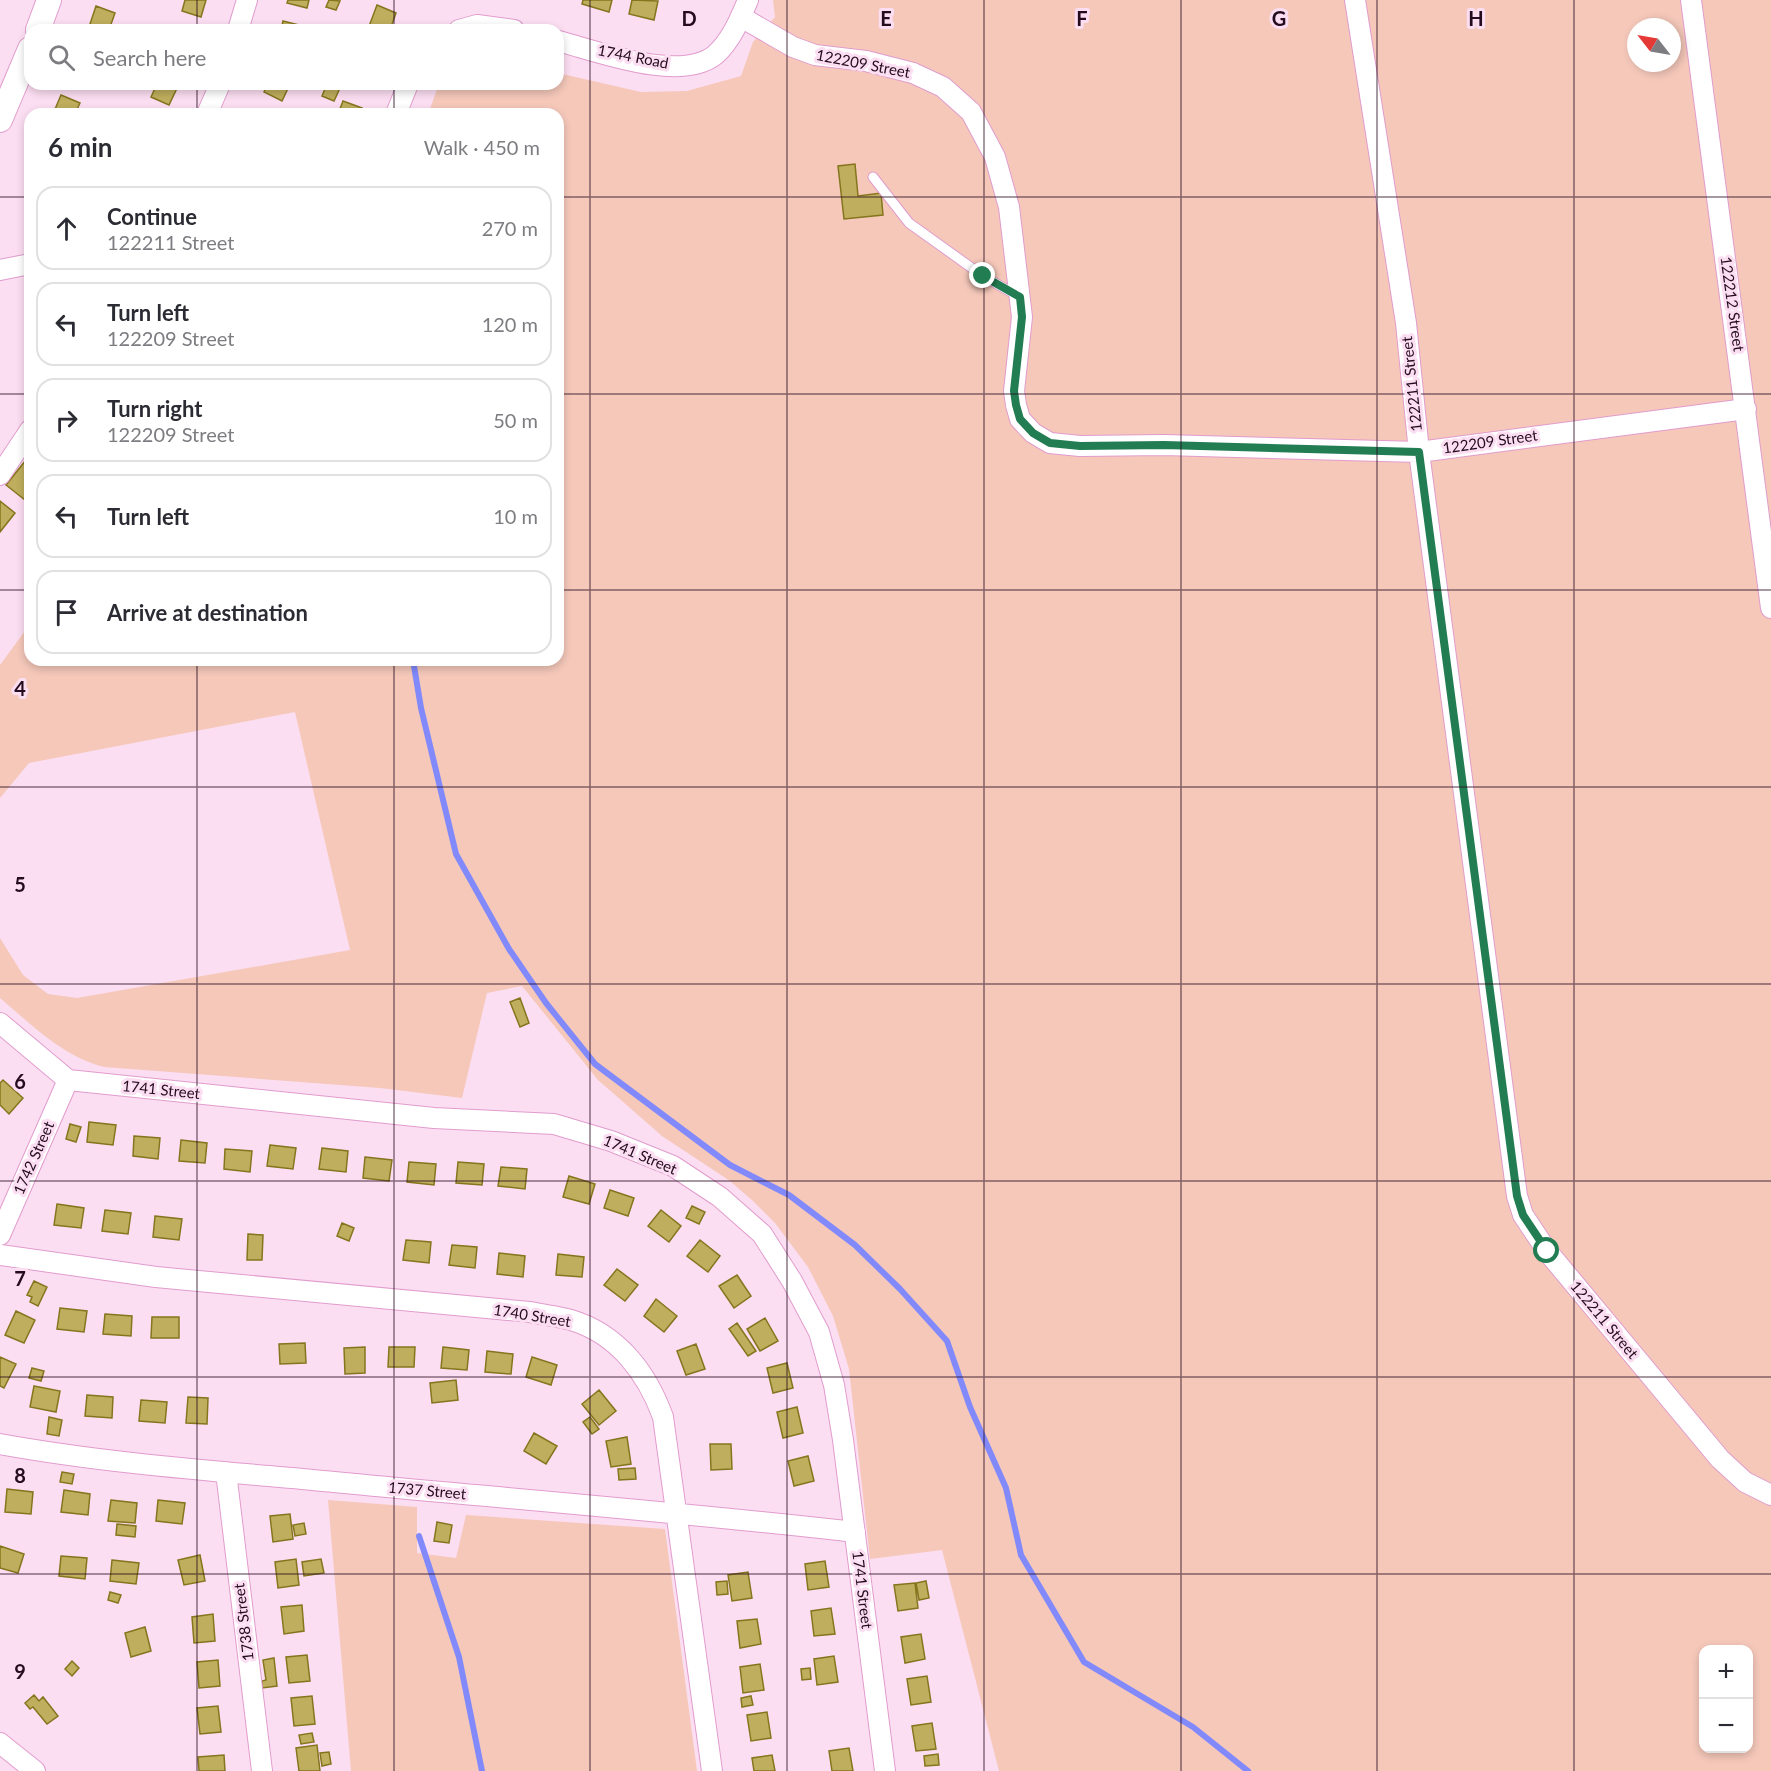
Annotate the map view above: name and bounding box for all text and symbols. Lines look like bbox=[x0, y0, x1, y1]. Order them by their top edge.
text: D bbox=[681, 6, 697, 30]
text: E bbox=[880, 6, 892, 30]
text: F bbox=[1076, 6, 1088, 30]
text: G bbox=[1272, 6, 1286, 30]
text: H bbox=[1468, 6, 1484, 30]
north arrow bbox=[1627, 18, 1681, 72]
search box bbox=[24, 24, 564, 90]
street label: 1744 Road bbox=[596, 40, 670, 72]
icon: search bbox=[45, 41, 78, 74]
text: Search here bbox=[93, 44, 206, 71]
street label: 122209 Street bbox=[815, 45, 912, 81]
text: 6 min bbox=[48, 131, 112, 163]
text: Walk · 450 m bbox=[424, 135, 540, 159]
text: Continue bbox=[107, 203, 197, 230]
icon: ahead bbox=[50, 212, 83, 245]
text: 270 m bbox=[482, 216, 538, 240]
text: 122211 Street bbox=[107, 230, 234, 254]
street label: 122212 Street bbox=[1717, 255, 1749, 353]
route end bbox=[969, 262, 995, 288]
text: Turn left bbox=[107, 299, 189, 326]
icon: left bbox=[50, 308, 83, 341]
text: 120 m bbox=[482, 312, 538, 336]
text: 122209 Street bbox=[107, 326, 234, 350]
street label: 122211 Street bbox=[1397, 335, 1425, 433]
text: Turn right bbox=[107, 395, 202, 422]
icon: right bbox=[50, 404, 83, 437]
text: 50 m bbox=[493, 408, 538, 432]
text: 122209 Street bbox=[107, 422, 234, 446]
street label: 122209 Street bbox=[1441, 425, 1539, 457]
icon: left bbox=[50, 500, 83, 533]
text: Turn left bbox=[107, 503, 189, 530]
text: 10 m bbox=[493, 504, 538, 528]
icon: arrive bbox=[50, 596, 83, 629]
text: Arrive at destination bbox=[107, 599, 308, 626]
text: 4 bbox=[14, 676, 26, 700]
text: 5 bbox=[14, 872, 26, 896]
text: 6 bbox=[14, 1069, 26, 1093]
street label: 1741 Street bbox=[121, 1076, 202, 1102]
street label: 1742 Street bbox=[9, 1118, 57, 1197]
street label: 1741 Street bbox=[601, 1131, 680, 1178]
route start bbox=[1533, 1237, 1559, 1263]
text: 7 bbox=[14, 1266, 26, 1290]
street label: 122211 Street bbox=[1567, 1277, 1643, 1362]
street label: 1740 Street bbox=[492, 1300, 573, 1330]
text: 8 bbox=[14, 1463, 26, 1487]
street label: 1737 Street bbox=[387, 1478, 467, 1502]
street label: 1741 Street bbox=[849, 1550, 877, 1630]
street label: 1738 Street bbox=[229, 1582, 257, 1662]
map controls bbox=[1699, 1645, 1753, 1753]
button: + bbox=[1699, 1645, 1753, 1699]
text: 9 bbox=[14, 1659, 26, 1683]
button: − bbox=[1699, 1699, 1753, 1753]

